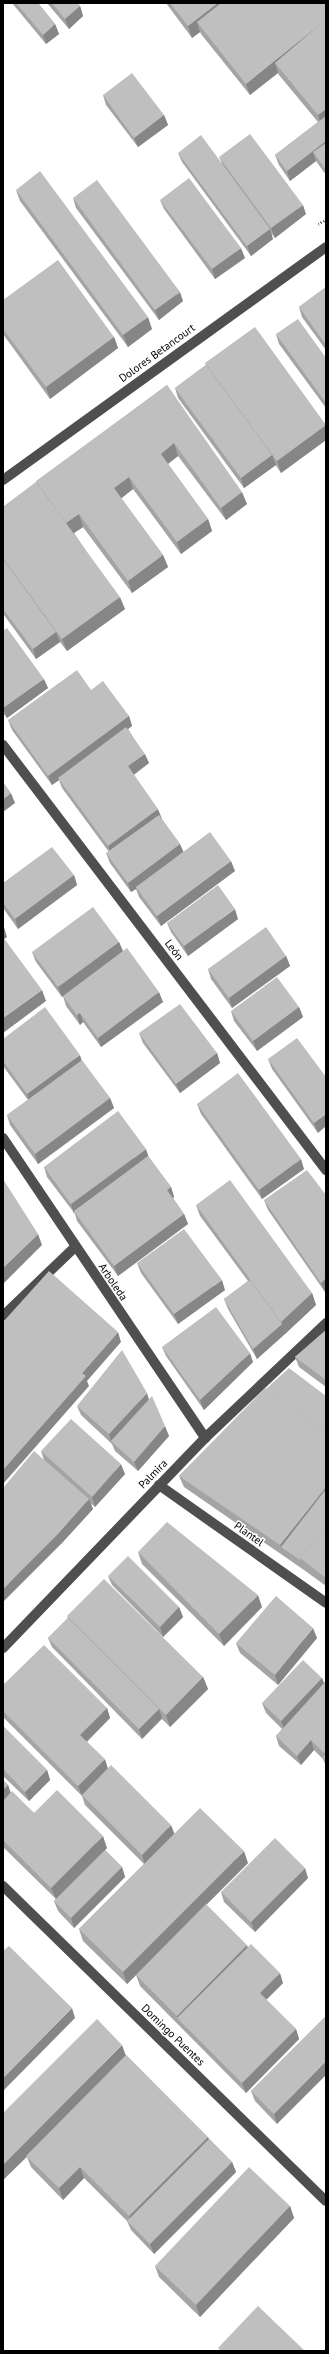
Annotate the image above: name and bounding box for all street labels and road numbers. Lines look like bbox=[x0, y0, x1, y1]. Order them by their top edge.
street label: Dolores Betancourt bbox=[116, 321, 198, 385]
street label: León bbox=[162, 937, 186, 963]
street label: Arboleda bbox=[96, 1261, 130, 1303]
street label: Palmira bbox=[136, 1457, 170, 1491]
street label: Plantel bbox=[232, 1519, 266, 1549]
street label: Domingo Puentes bbox=[139, 2001, 207, 2069]

